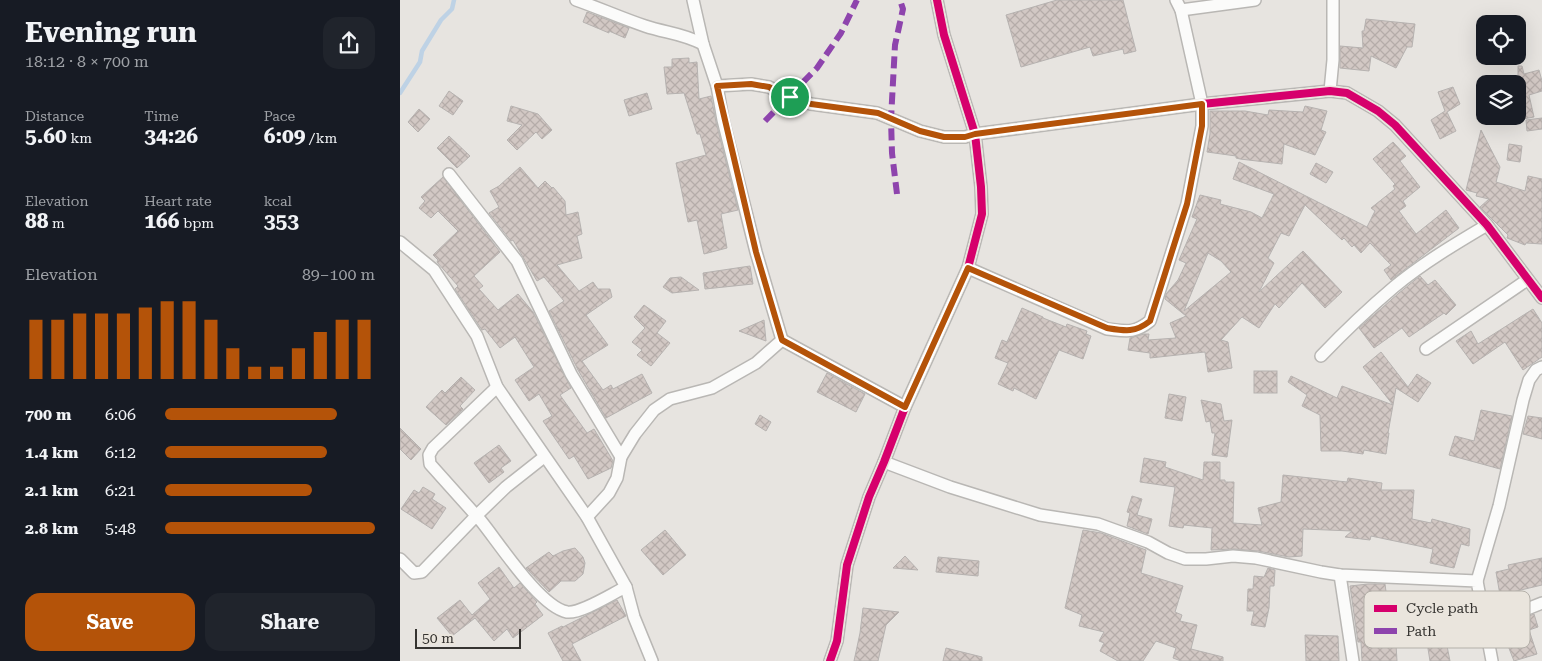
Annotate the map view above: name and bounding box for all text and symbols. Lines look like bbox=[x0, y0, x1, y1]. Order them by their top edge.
map controls bbox=[1476, 15, 1526, 125]
button: locate bbox=[1476, 15, 1526, 65]
text: Evening run bbox=[25, 16, 197, 49]
button: share bbox=[323, 17, 375, 69]
text: 18:12 · 8 × 700 m bbox=[25, 52, 149, 71]
button: layers bbox=[1476, 75, 1526, 125]
pin bbox=[769, 76, 811, 118]
icon: arrive bbox=[776, 83, 804, 111]
text: Distance bbox=[25, 108, 84, 124]
text: Time bbox=[144, 108, 179, 124]
text: Pace bbox=[264, 108, 295, 124]
text: 5.60 bbox=[25, 124, 67, 148]
text: 34:26 bbox=[144, 124, 198, 148]
text: 6:09 bbox=[264, 124, 306, 148]
text: km bbox=[67, 130, 92, 146]
text: /km bbox=[306, 130, 337, 146]
text: Elevation bbox=[25, 193, 88, 209]
text: Heart rate bbox=[144, 193, 212, 209]
text: kcal bbox=[264, 193, 292, 209]
text: 88 bbox=[25, 209, 49, 233]
text: 166 bbox=[144, 209, 180, 233]
text: 353 bbox=[264, 209, 299, 233]
text: m bbox=[49, 215, 65, 231]
text: bpm bbox=[180, 215, 214, 231]
text: Elevation bbox=[25, 265, 98, 284]
text: 89–100 m bbox=[302, 265, 375, 284]
text: 700 m bbox=[25, 405, 71, 424]
text: 6:06 bbox=[105, 405, 136, 424]
text: 1.4 km bbox=[25, 443, 78, 462]
text: 6:12 bbox=[105, 443, 136, 462]
text: 2.1 km bbox=[25, 481, 78, 500]
text: 6:21 bbox=[105, 481, 136, 500]
text: 2.8 km bbox=[25, 519, 78, 538]
text: 5:48 bbox=[105, 519, 136, 538]
legend bbox=[1364, 591, 1530, 648]
button: Save bbox=[25, 593, 195, 651]
button: Share bbox=[205, 593, 375, 651]
text: Cycle path bbox=[1406, 600, 1478, 616]
text: Path bbox=[1406, 623, 1436, 639]
scale bar bbox=[415, 626, 521, 649]
text: 50 m bbox=[422, 630, 454, 646]

